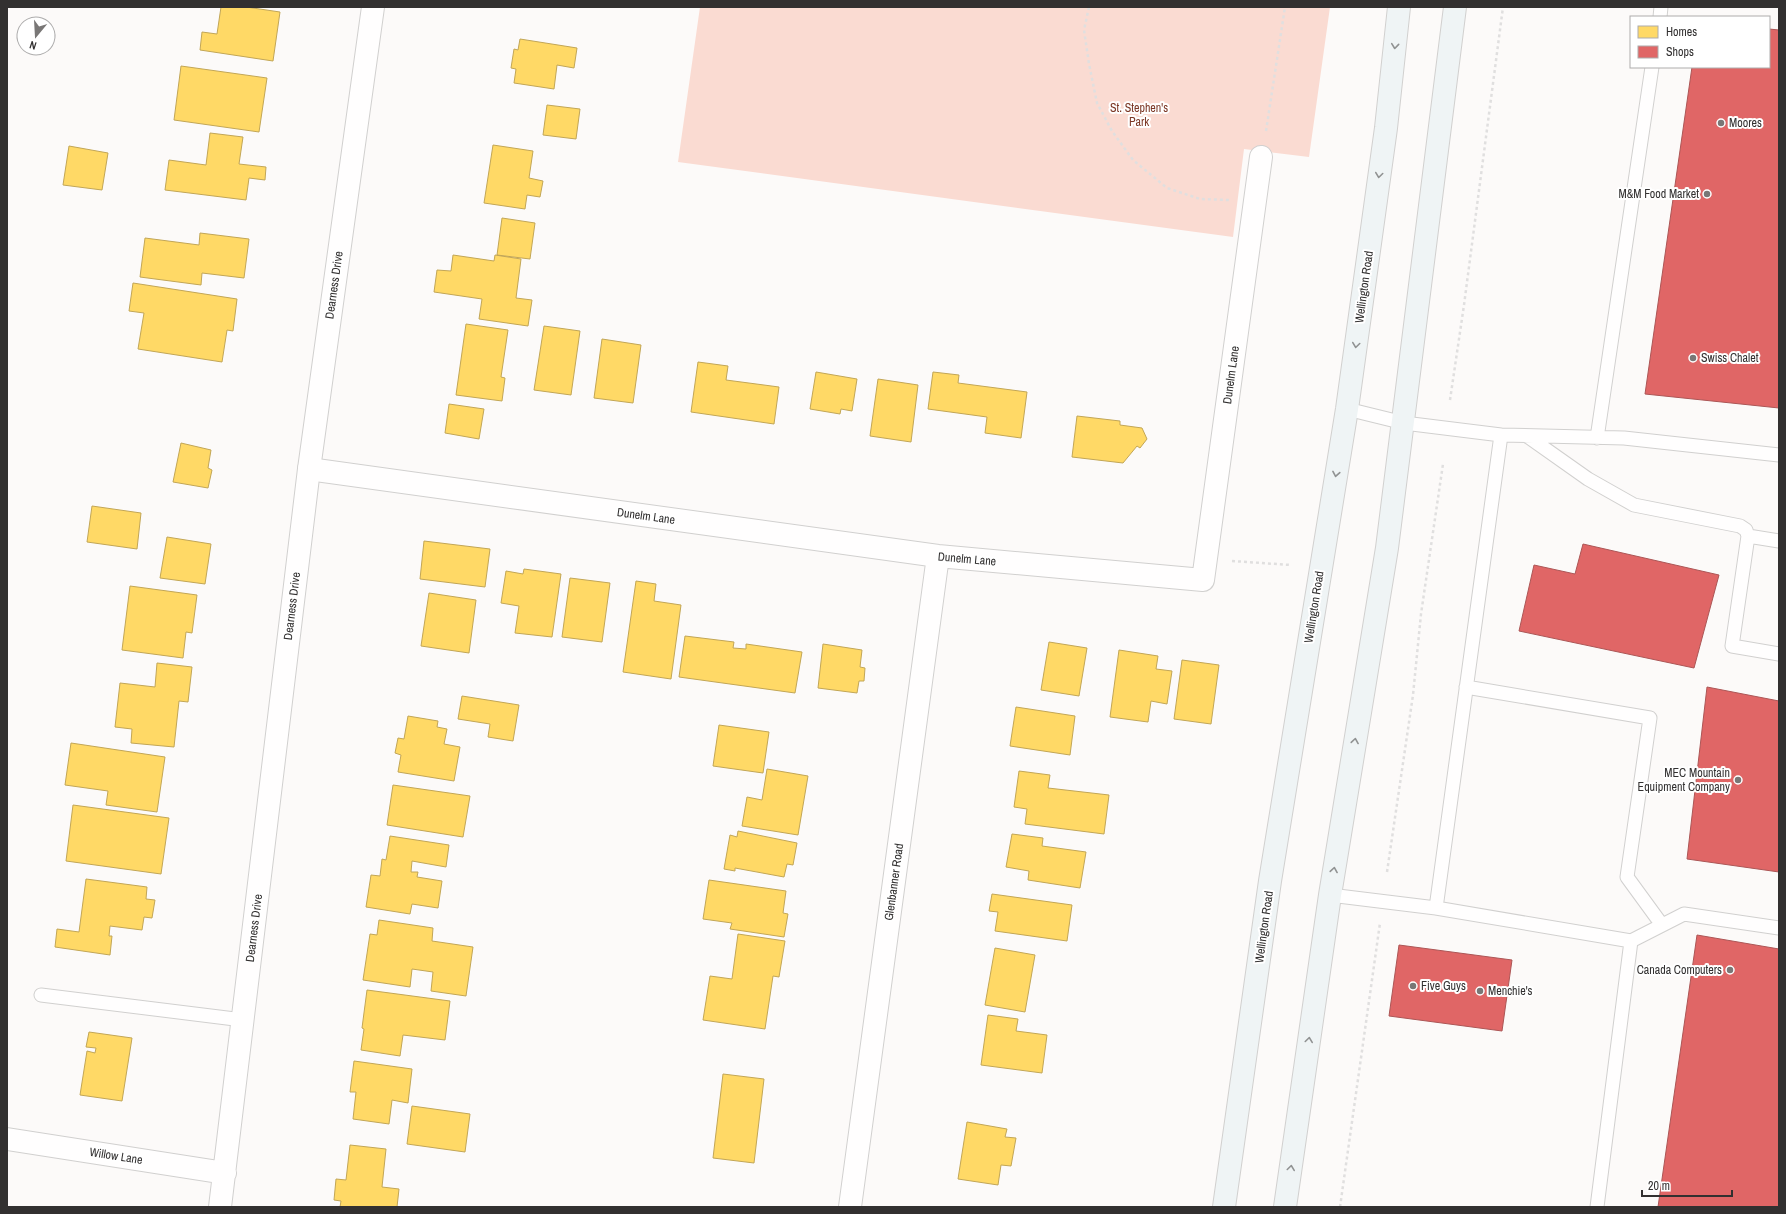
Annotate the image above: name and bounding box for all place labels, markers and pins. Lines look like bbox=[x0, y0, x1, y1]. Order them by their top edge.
place label: Moores bbox=[1729, 115, 1762, 131]
marker: Moores bbox=[1716, 118, 1726, 128]
place label: M&M Food Market bbox=[1619, 186, 1699, 202]
marker: M&M Food Market bbox=[1702, 189, 1712, 199]
place label: Swiss Chalet bbox=[1701, 350, 1759, 366]
marker: Swiss Chalet bbox=[1688, 353, 1698, 363]
place label: MEC Mountain Equipment Company bbox=[1638, 765, 1730, 795]
marker: MEC Mountain Equipment Company bbox=[1733, 775, 1743, 785]
place label: Canada Computers bbox=[1637, 962, 1722, 978]
marker: Canada Computers bbox=[1725, 965, 1735, 975]
place label: Five Guys bbox=[1421, 978, 1466, 994]
marker: Five Guys bbox=[1408, 981, 1418, 991]
place label: Menchie's bbox=[1488, 983, 1533, 999]
marker: Menchie's bbox=[1475, 986, 1485, 996]

